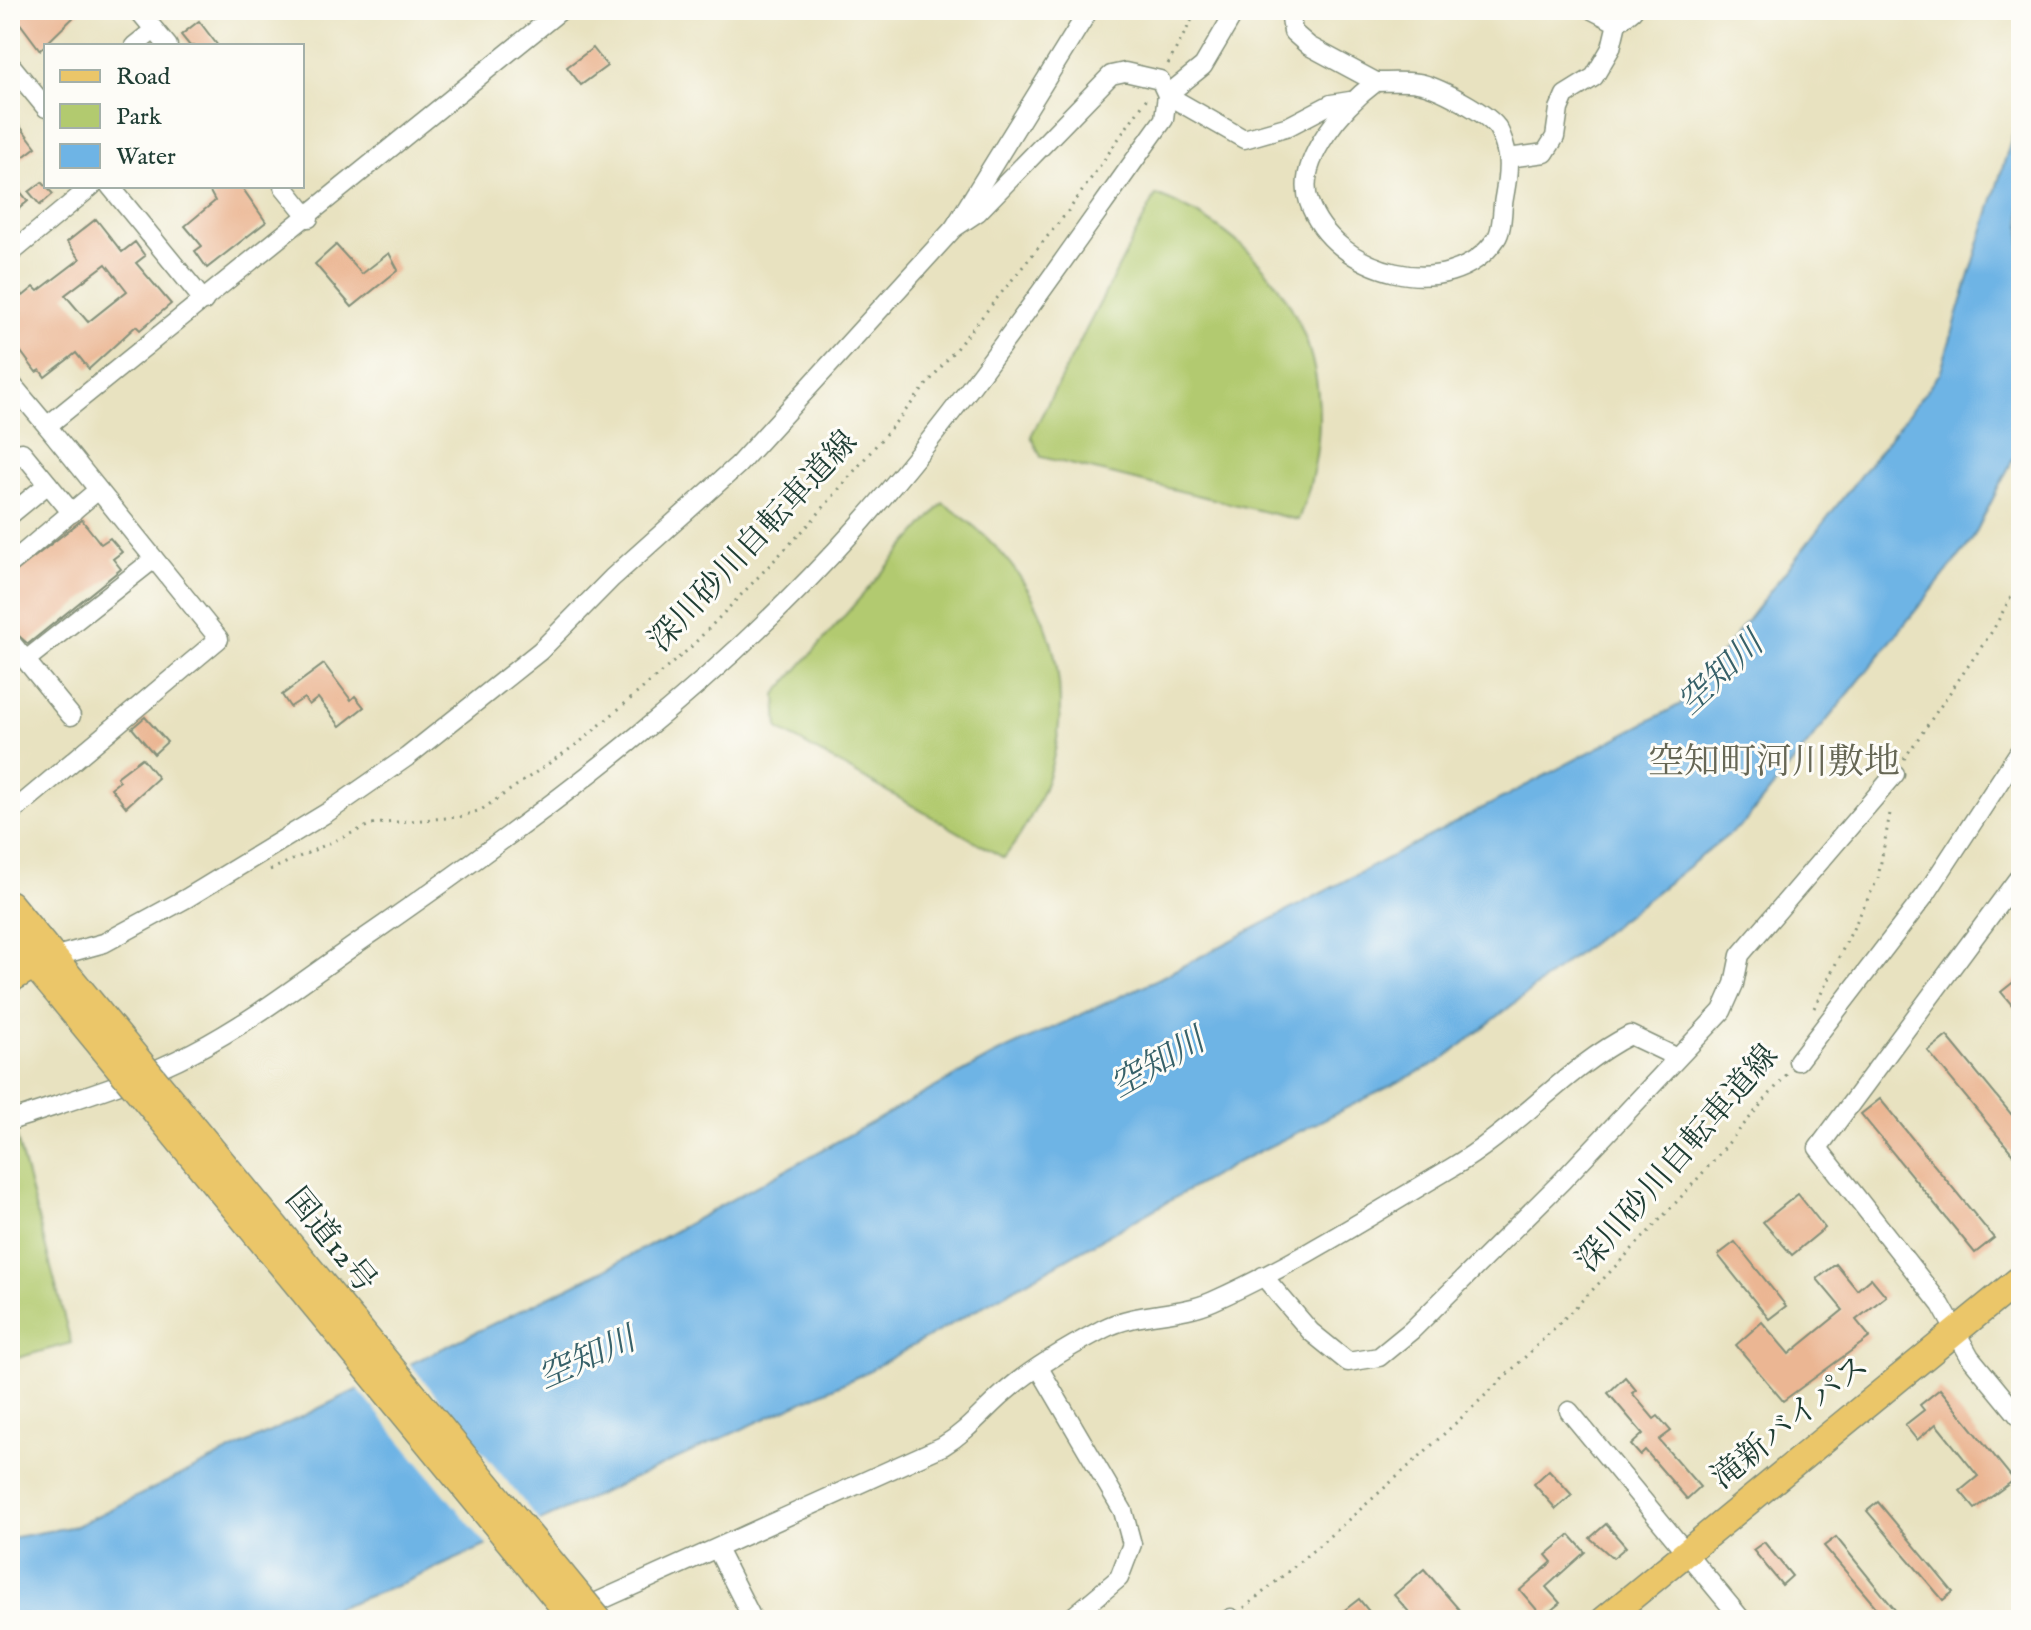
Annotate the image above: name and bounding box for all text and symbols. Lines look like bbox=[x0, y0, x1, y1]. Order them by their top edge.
legend bbox=[44, 44, 304, 188]
text: Road bbox=[116, 62, 170, 93]
text: Park bbox=[116, 102, 162, 133]
text: Water bbox=[116, 142, 176, 173]
street label: 深川砂川自転車道線 bbox=[641, 423, 867, 661]
water label: 空知川 bbox=[1669, 621, 1776, 725]
district label: 空知町河川敷地 bbox=[1648, 740, 1900, 786]
water label: 空知川 bbox=[1103, 1018, 1216, 1108]
street label: 深川砂川自転車道線 bbox=[1568, 1037, 1788, 1281]
street label: 国道12号 bbox=[275, 1180, 385, 1302]
water label: 空知川 bbox=[532, 1317, 646, 1399]
street label: 滝新バイパス bbox=[1704, 1347, 1878, 1499]

